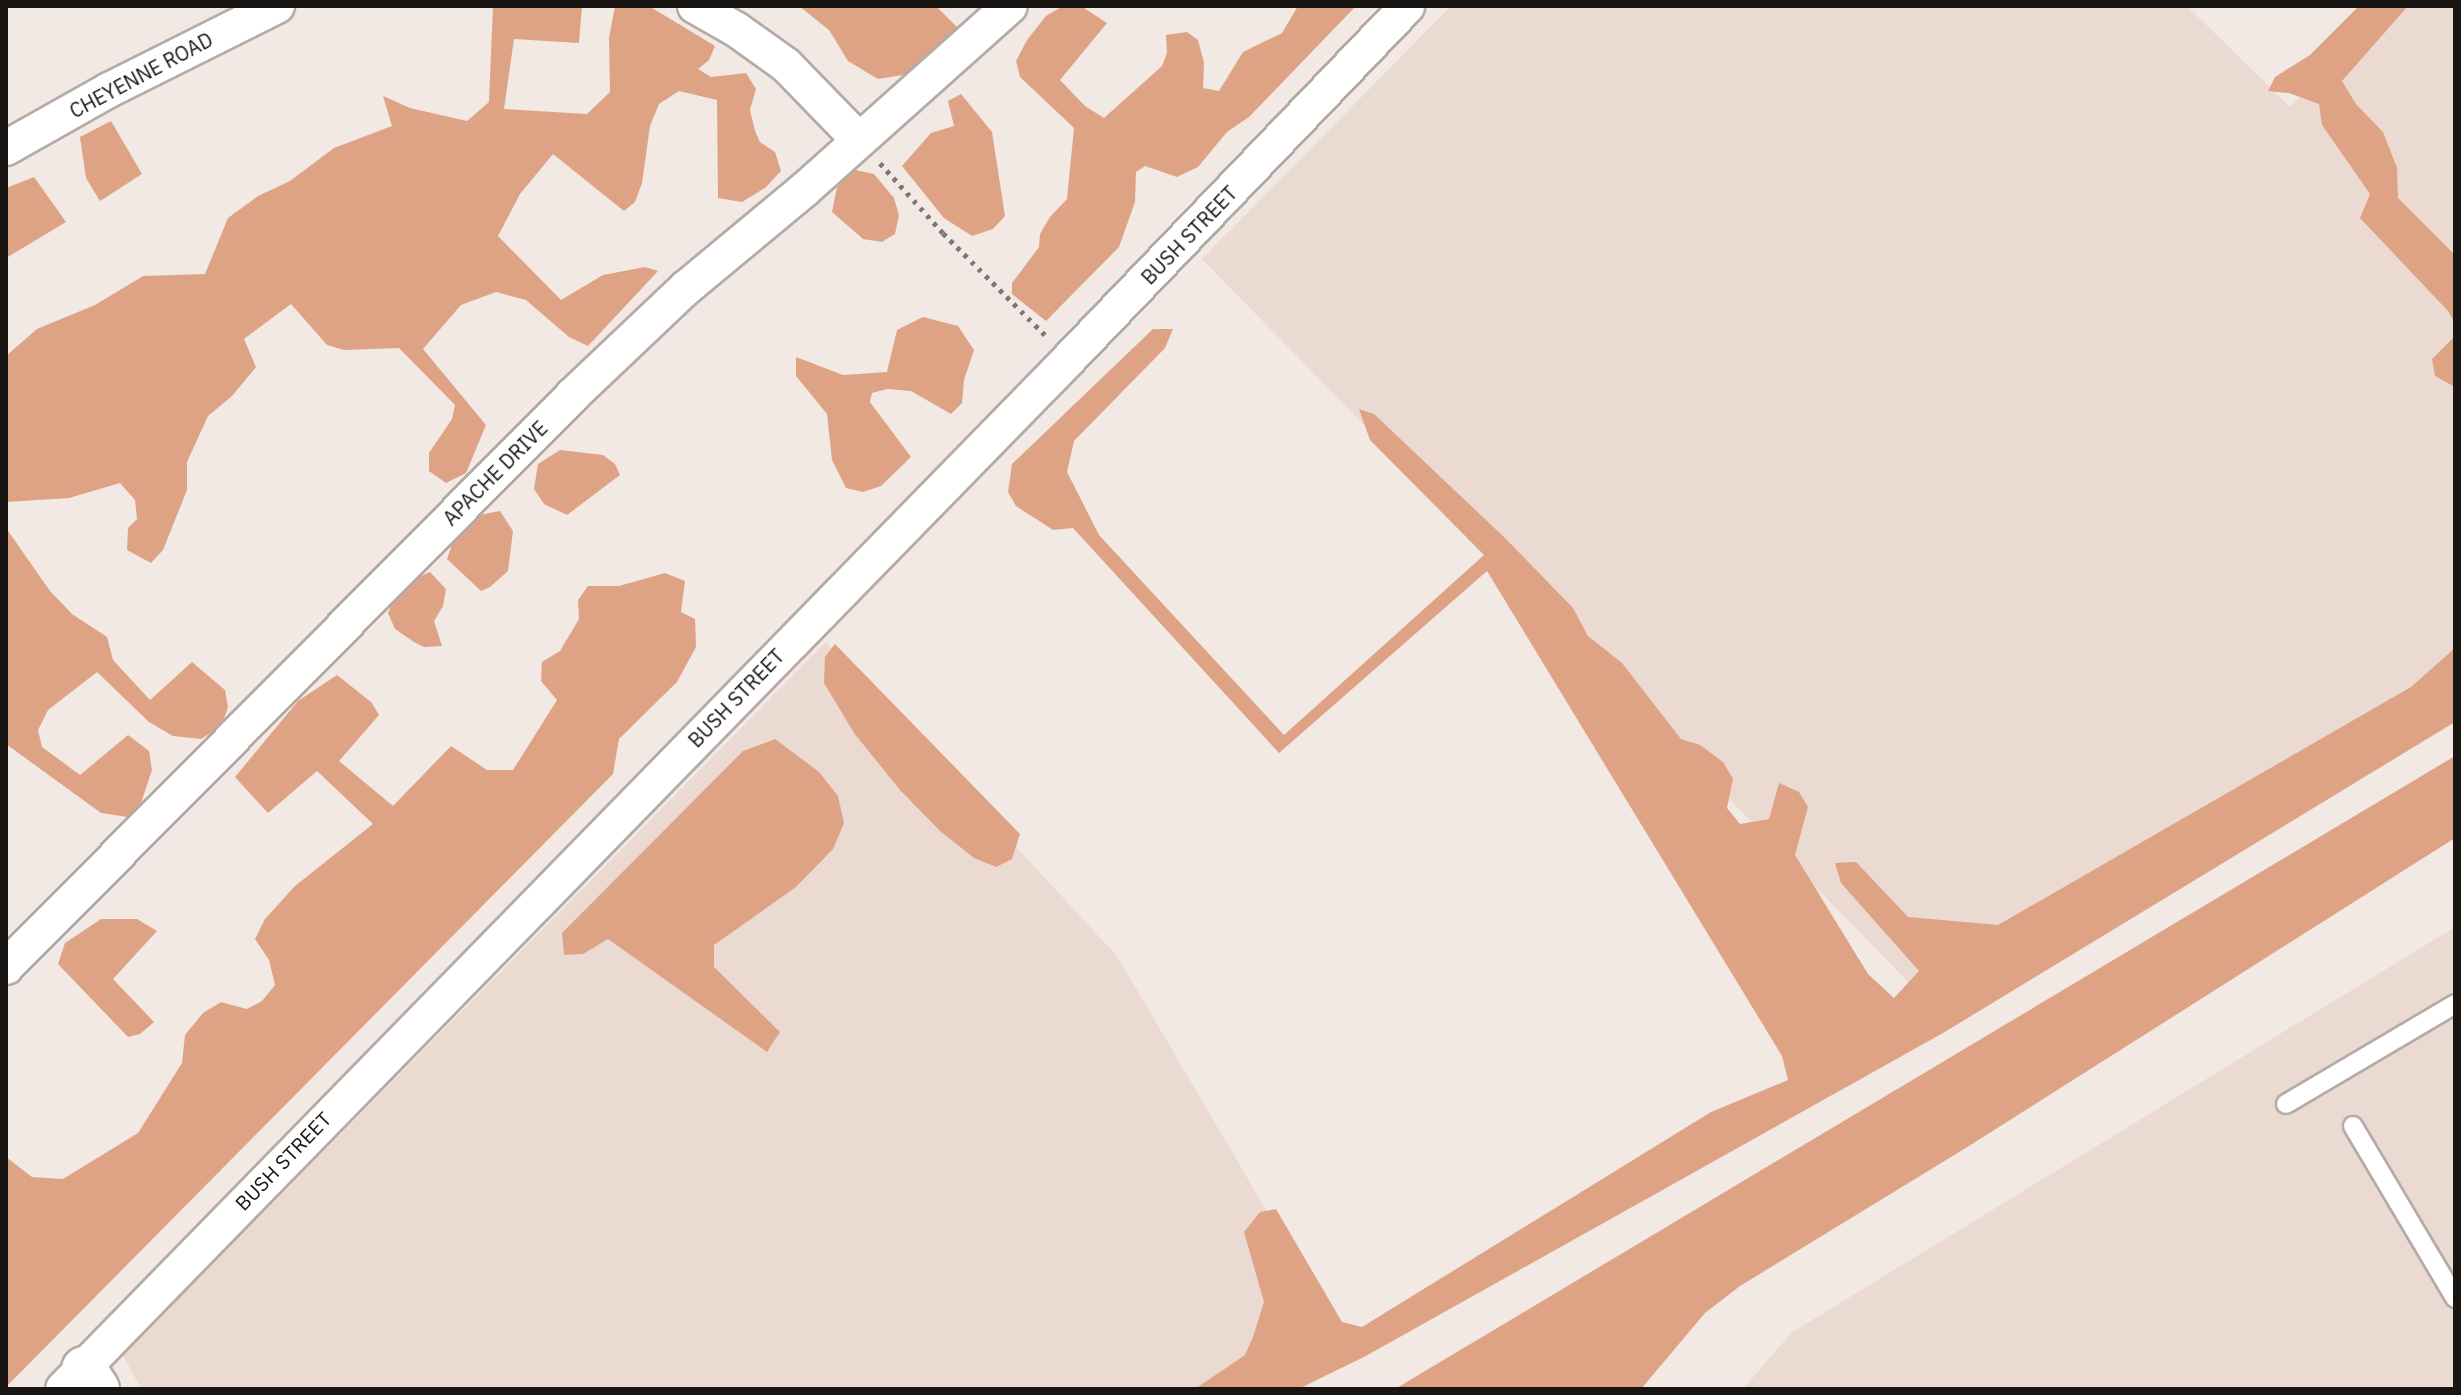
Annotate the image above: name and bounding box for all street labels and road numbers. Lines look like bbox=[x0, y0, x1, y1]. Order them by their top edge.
street label: CHEYENNE ROAD bbox=[65, 27, 217, 123]
street label: BUSH STREET bbox=[1136, 181, 1242, 289]
street label: APACHE DRIVE bbox=[438, 416, 552, 530]
street label: BUSH STREET bbox=[683, 644, 789, 752]
street label: BUSH STREET bbox=[230, 1107, 336, 1215]

